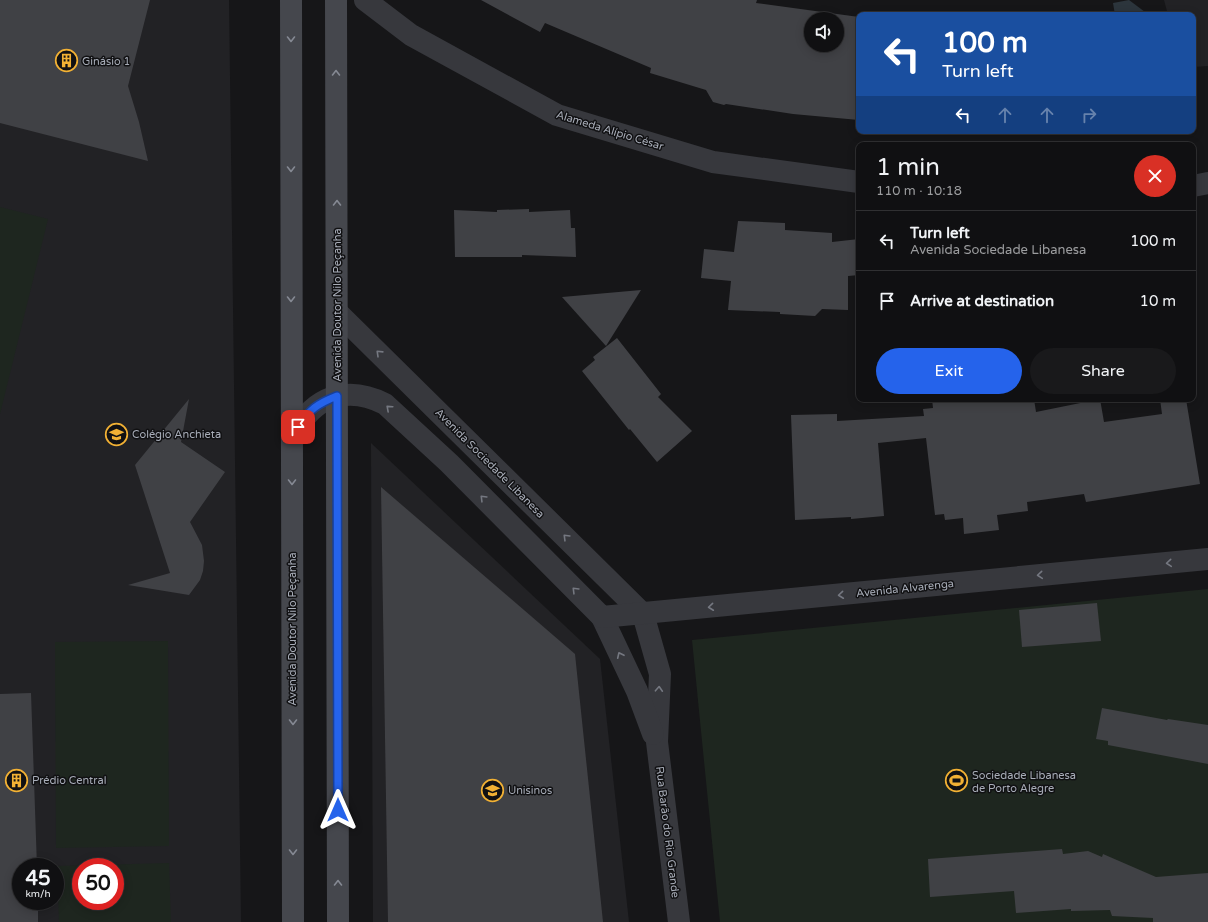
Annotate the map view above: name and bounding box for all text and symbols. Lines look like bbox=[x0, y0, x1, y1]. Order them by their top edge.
map controls bbox=[804, 12, 844, 52]
button: sound bbox=[804, 12, 844, 52]
text: 100 m bbox=[942, 26, 1028, 60]
icon: left bbox=[876, 28, 928, 80]
one-way arrow bbox=[287, 36, 295, 42]
building icon: Ginásio 1 bbox=[54, 48, 80, 74]
place label: Ginásio 1 bbox=[82, 55, 130, 68]
text: Turn left bbox=[942, 60, 1014, 82]
one-way arrow bbox=[332, 70, 340, 76]
icon: left bbox=[952, 104, 974, 126]
icon: ahead bbox=[994, 104, 1016, 126]
icon: ahead bbox=[1036, 104, 1058, 126]
icon: right bbox=[1078, 104, 1100, 126]
street label: Alameda Alípio César bbox=[555, 108, 666, 153]
text: 1 min bbox=[876, 153, 940, 182]
button: close bbox=[1134, 155, 1176, 197]
one-way arrow bbox=[287, 166, 295, 172]
text: 110 m · 10:18 bbox=[876, 183, 962, 199]
one-way arrow bbox=[333, 200, 341, 206]
text: Turn left bbox=[910, 224, 970, 242]
street label: Avenida Doutor Nilo Peçanha bbox=[331, 228, 344, 382]
icon: left bbox=[876, 230, 898, 252]
text: 100 m bbox=[1130, 232, 1176, 250]
text: Avenida Sociedade Libanesa bbox=[910, 242, 1086, 258]
icon: arrive bbox=[876, 290, 898, 312]
text: Arrive at destination bbox=[910, 292, 1054, 310]
text: 10 m bbox=[1139, 292, 1176, 310]
one-way arrow bbox=[287, 296, 295, 302]
button: Exit bbox=[876, 348, 1022, 394]
button: Share bbox=[1030, 348, 1176, 394]
one-way arrow bbox=[376, 351, 384, 358]
one-way arrow bbox=[386, 405, 394, 413]
street label: Avenida Sociedade Libanesa bbox=[432, 406, 547, 521]
pin bbox=[281, 410, 315, 444]
icon: arrive bbox=[287, 416, 309, 438]
school or university icon: Colégio Anchieta bbox=[104, 421, 130, 447]
place label: Colégio Anchieta bbox=[132, 428, 221, 441]
one-way arrow bbox=[288, 479, 296, 485]
one-way arrow bbox=[480, 495, 488, 503]
one-way arrow bbox=[563, 534, 571, 542]
street label: Avenida Doutor Nilo Peçanha bbox=[286, 552, 299, 706]
one-way arrow bbox=[1166, 558, 1172, 567]
one-way arrow bbox=[1037, 571, 1043, 580]
street label: Avenida Alvarenga bbox=[856, 577, 955, 600]
one-way arrow bbox=[572, 587, 580, 595]
one-way arrow bbox=[838, 590, 844, 599]
one-way arrow bbox=[708, 603, 714, 612]
one-way arrow bbox=[617, 652, 625, 659]
one-way arrow bbox=[655, 686, 664, 692]
one-way arrow bbox=[289, 719, 297, 725]
street label: Rua Barão do Rio Grande bbox=[653, 765, 682, 899]
building icon: Prédio Central bbox=[4, 767, 30, 793]
sports icon: Sociedade Libanesa de Porto Alegre bbox=[944, 768, 970, 794]
place label: Sociedade Libanesa de Porto Alegre bbox=[972, 769, 1076, 795]
place label: Prédio Central bbox=[32, 774, 106, 787]
school or university icon: Unisinos bbox=[480, 777, 506, 803]
place label: Unisinos bbox=[508, 784, 552, 797]
position arrow bbox=[317, 789, 359, 831]
one-way arrow bbox=[289, 849, 297, 855]
speed limit sign: 50 bbox=[72, 858, 124, 910]
text: 45 bbox=[25, 867, 51, 891]
one-way arrow bbox=[334, 880, 342, 886]
text: km/h bbox=[25, 888, 51, 900]

